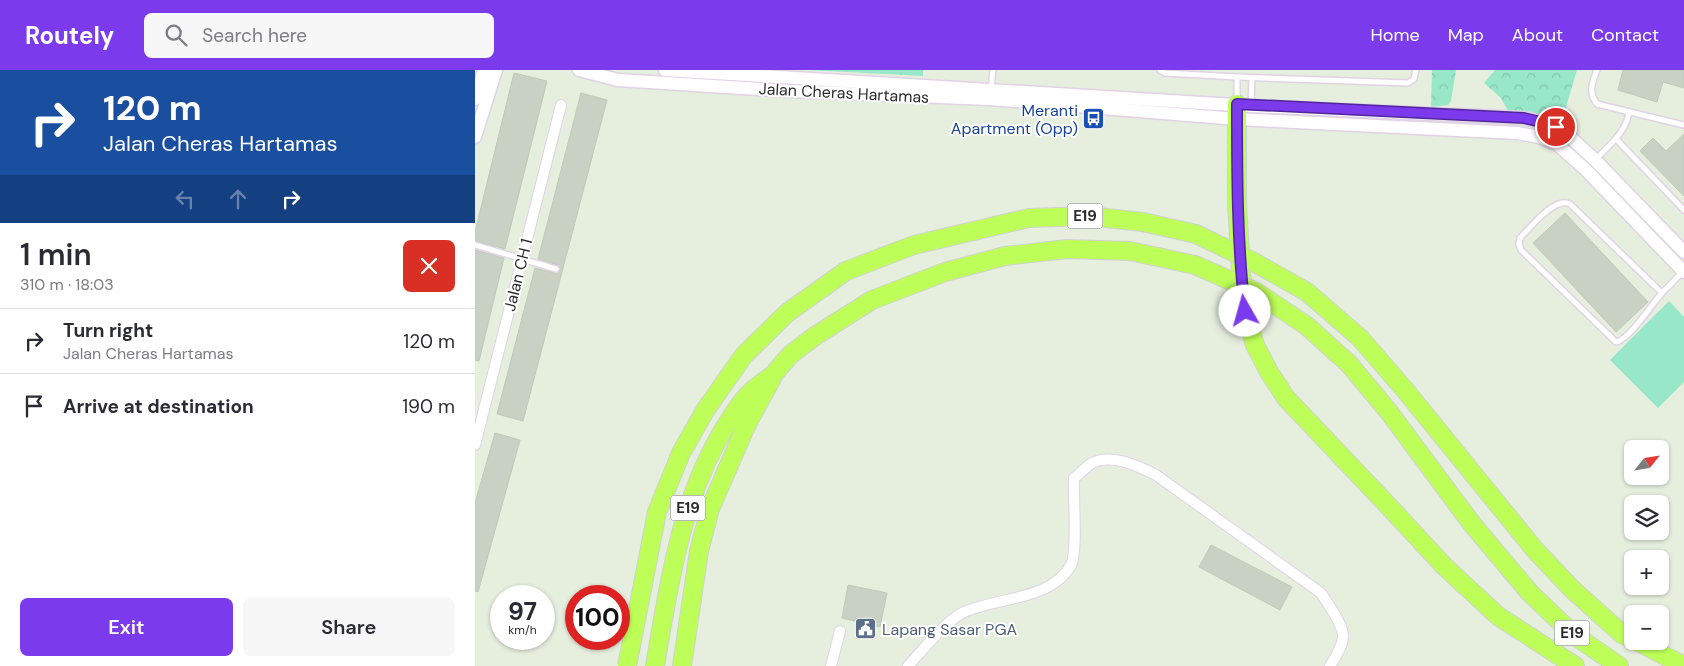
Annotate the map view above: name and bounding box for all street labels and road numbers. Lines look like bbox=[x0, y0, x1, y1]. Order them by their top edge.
street label: Jalan Cheras Hartamas bbox=[758, 78, 930, 108]
road number: E19 bbox=[1067, 204, 1103, 228]
street label: Jalan CH 1 bbox=[499, 237, 537, 313]
road number: E19 bbox=[671, 496, 705, 520]
road number: E19 bbox=[1555, 620, 1589, 646]

